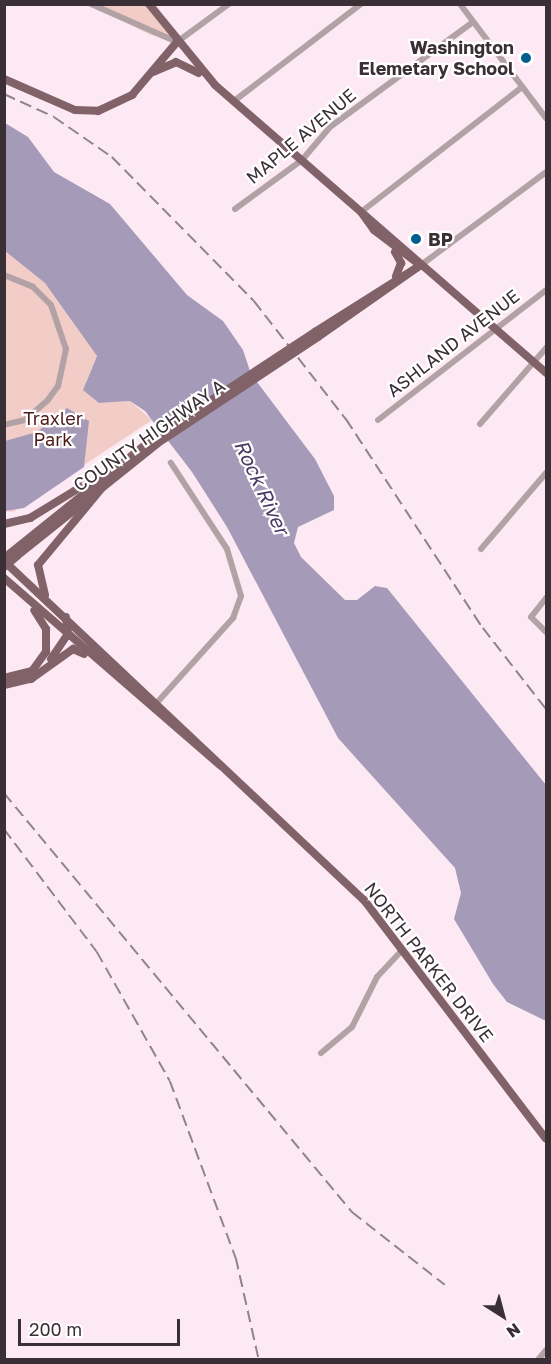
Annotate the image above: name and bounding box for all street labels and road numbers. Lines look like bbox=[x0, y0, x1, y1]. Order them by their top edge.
street label: MAPLE AVENUE bbox=[242, 84, 360, 188]
street label: ASHLAND AVENUE bbox=[383, 285, 523, 401]
street label: COUNTY HIGHWAY A bbox=[69, 374, 229, 496]
street label: NORTH PARKER DRIVE bbox=[360, 878, 498, 1046]

